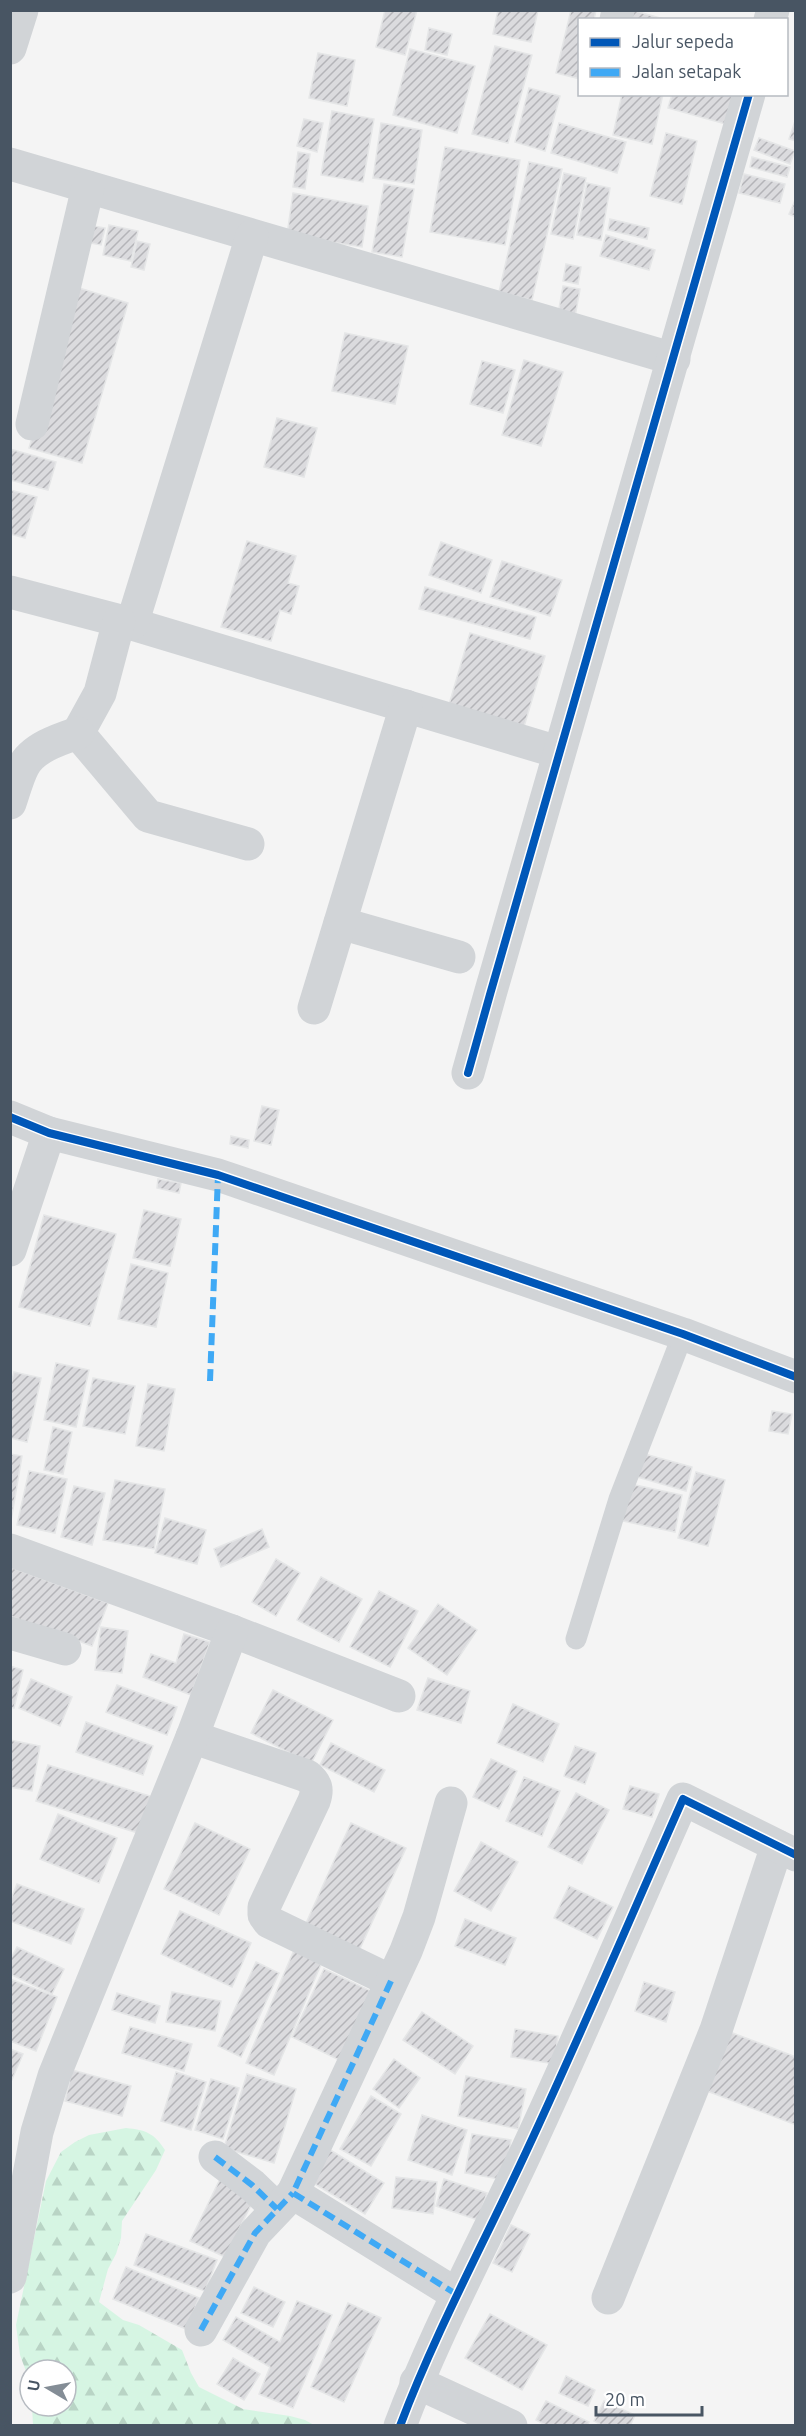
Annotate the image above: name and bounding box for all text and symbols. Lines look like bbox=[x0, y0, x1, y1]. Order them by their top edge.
legend bbox=[578, 18, 788, 96]
text: Jalur sepeda bbox=[632, 31, 734, 51]
text: Jalan setapak bbox=[632, 61, 741, 81]
north arrow bbox=[18, 2358, 78, 2418]
text: U bbox=[23, 2378, 43, 2392]
scale bar bbox=[596, 2379, 702, 2417]
text: 20 m bbox=[605, 2389, 645, 2409]

